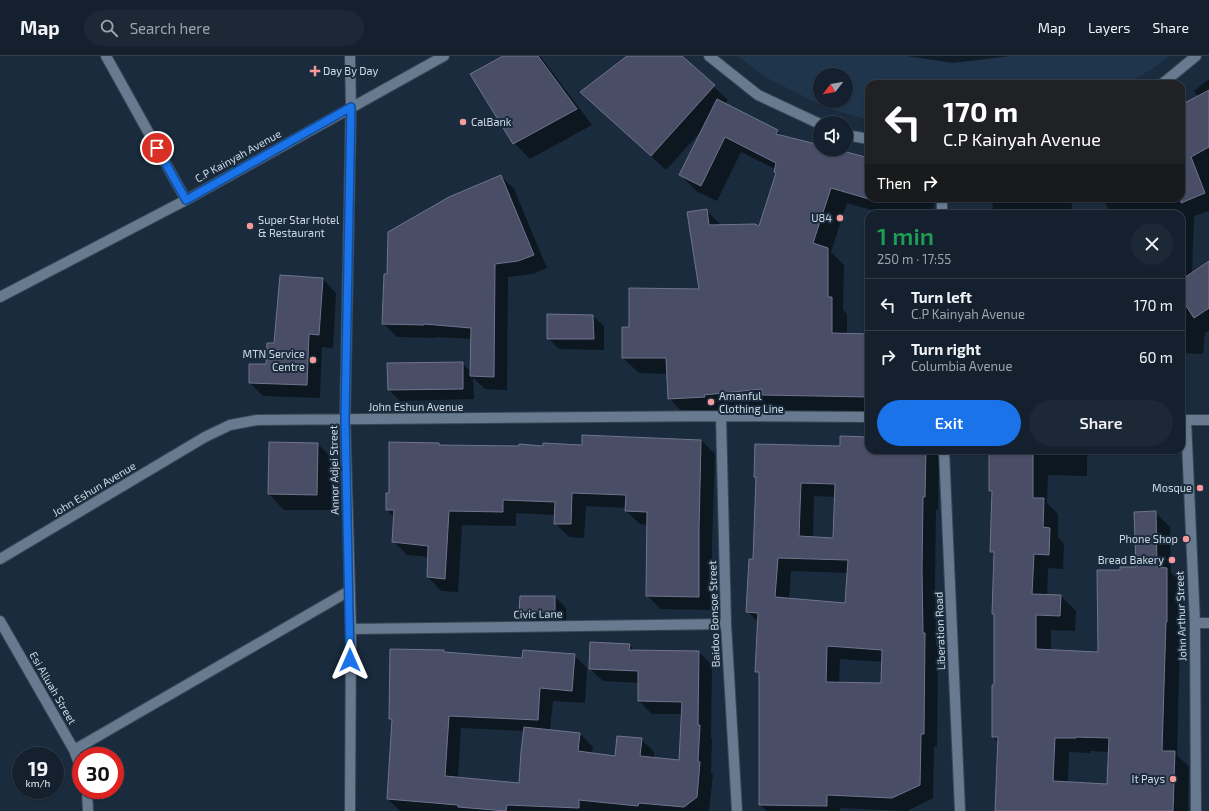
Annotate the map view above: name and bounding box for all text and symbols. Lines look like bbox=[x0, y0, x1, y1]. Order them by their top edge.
search box bbox=[84, 10, 364, 46]
text: Map bbox=[20, 16, 60, 39]
icon: search bbox=[98, 17, 120, 39]
text: Search here bbox=[130, 19, 210, 37]
text: Map bbox=[1038, 19, 1066, 36]
text: Layers bbox=[1088, 19, 1130, 36]
text: Share bbox=[1152, 19, 1189, 36]
place label: Day By Day bbox=[323, 64, 379, 77]
marker: Day By Day bbox=[310, 66, 320, 76]
north arrow bbox=[813, 68, 853, 108]
map controls bbox=[813, 68, 853, 156]
text: 170 m bbox=[943, 94, 1018, 128]
icon: left bbox=[877, 96, 929, 148]
place label: CalBank bbox=[471, 115, 512, 128]
button: sound bbox=[813, 116, 853, 156]
marker: CalBank bbox=[458, 117, 468, 127]
street label: C.P Kainyah Avenue bbox=[192, 126, 283, 185]
text: C.P Kainyah Avenue bbox=[943, 128, 1101, 150]
pin bbox=[140, 131, 174, 165]
icon: arrive bbox=[146, 137, 168, 159]
icon: right bbox=[919, 172, 941, 194]
text: Then bbox=[877, 174, 911, 192]
place label: U84 bbox=[811, 211, 832, 224]
place label: Super Star Hotel & Restaurant bbox=[258, 213, 340, 239]
marker: U84 bbox=[835, 213, 845, 223]
marker: Super Star Hotel & Restaurant bbox=[245, 221, 255, 231]
text: 1 min bbox=[877, 221, 934, 250]
button: close bbox=[1131, 223, 1173, 265]
text: 250 m · 17:55 bbox=[877, 251, 951, 267]
text: Turn left bbox=[911, 288, 972, 306]
icon: left bbox=[877, 294, 899, 316]
text: 170 m bbox=[1134, 296, 1173, 314]
text: C.P Kainyah Avenue bbox=[911, 306, 1025, 322]
text: Turn right bbox=[911, 340, 981, 358]
icon: right bbox=[877, 346, 899, 368]
place label: MTN Service Centre bbox=[243, 347, 305, 373]
text: 60 m bbox=[1139, 348, 1173, 366]
marker: MTN Service Centre bbox=[308, 355, 318, 365]
text: Columbia Avenue bbox=[911, 358, 1012, 374]
place label: Amanful Clothing Line bbox=[719, 389, 784, 415]
marker: Amanful Clothing Line bbox=[706, 397, 716, 407]
street label: John Eshun Avenue bbox=[368, 400, 464, 413]
button: Exit bbox=[877, 400, 1021, 446]
button: Share bbox=[1029, 400, 1173, 446]
street label: Annor Adjei Street bbox=[326, 425, 342, 515]
street label: John Eshun Avenue bbox=[50, 458, 138, 519]
place label: Mosque bbox=[1152, 481, 1192, 494]
marker: Mosque bbox=[1195, 483, 1205, 493]
place label: Phone Shop bbox=[1119, 532, 1178, 545]
marker: Phone Shop bbox=[1181, 534, 1191, 544]
place label: Bread Bakery bbox=[1098, 553, 1164, 566]
marker: Bread Bakery bbox=[1167, 555, 1177, 565]
street label: Baidoo Bonsoe Street bbox=[705, 560, 722, 668]
street label: John Arthur Street bbox=[1172, 571, 1189, 661]
street label: Liberation Road bbox=[932, 592, 947, 670]
street label: Civic Lane bbox=[513, 607, 563, 620]
position arrow bbox=[329, 639, 371, 681]
street label: Esi Alluah Street bbox=[27, 649, 80, 726]
speed limit sign: 30 bbox=[72, 747, 124, 799]
text: 19 bbox=[28, 756, 48, 780]
place label: It Pays bbox=[1132, 772, 1165, 785]
marker: It Pays bbox=[1168, 774, 1178, 784]
text: km/h bbox=[26, 777, 50, 789]

